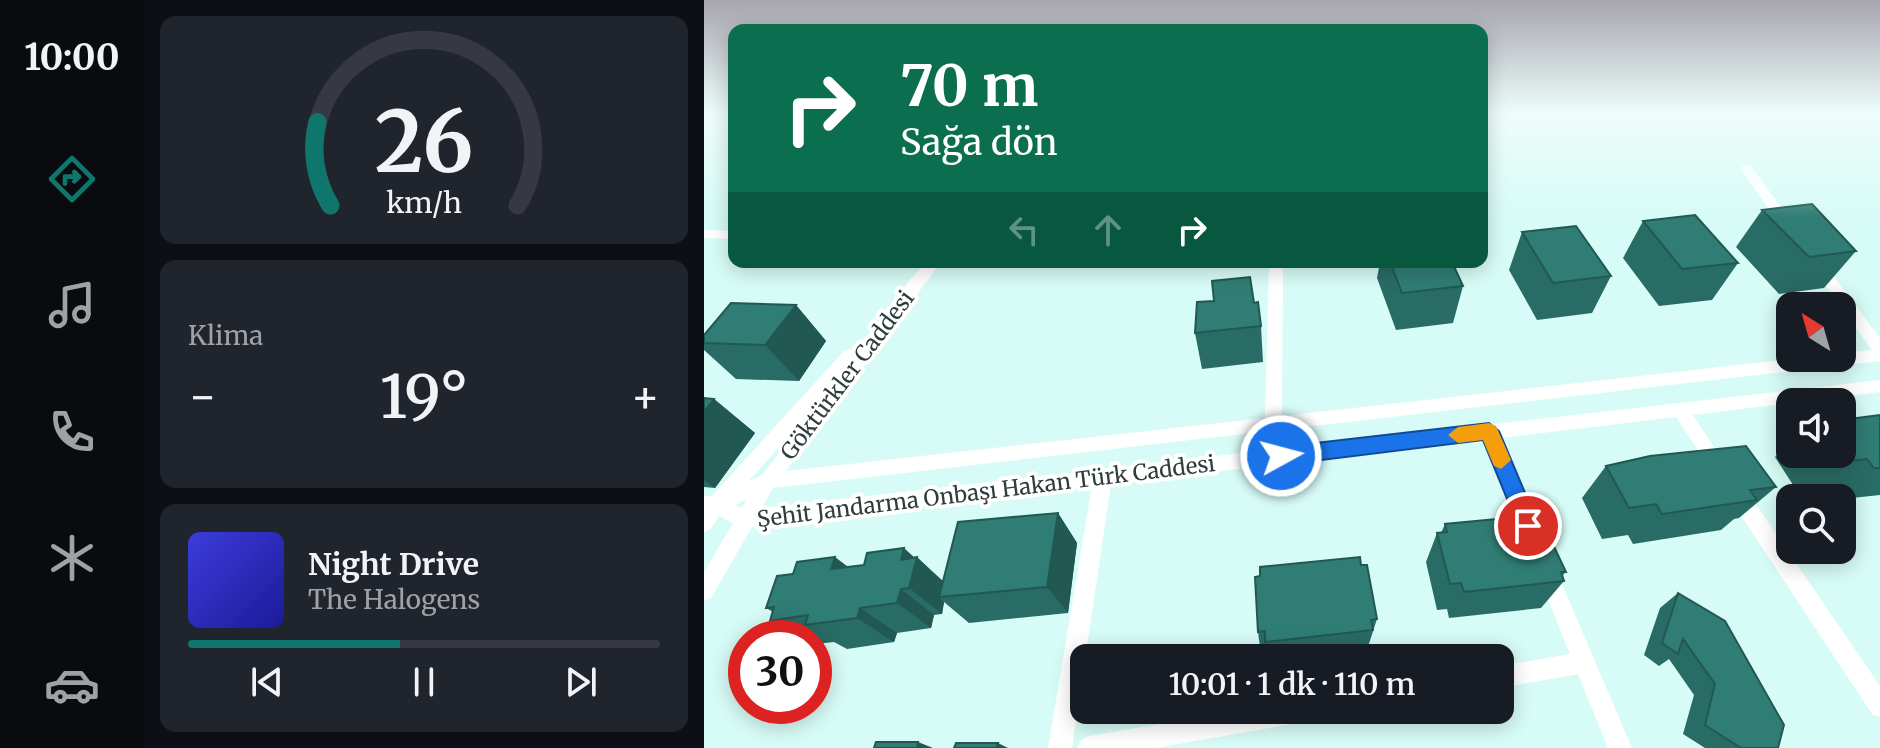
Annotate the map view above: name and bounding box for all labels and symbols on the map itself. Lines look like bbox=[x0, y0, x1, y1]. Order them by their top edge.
street label: Göktürkler Caddesi bbox=[774, 285, 920, 465]
north arrow bbox=[1776, 292, 1856, 372]
position arrow bbox=[1239, 414, 1323, 498]
street label: Şehit Jandarma Onbaşı Hakan Türk Caddesi bbox=[755, 449, 1217, 533]
pin bbox=[1494, 492, 1562, 560]
speed limit sign: 30 bbox=[728, 620, 832, 724]

